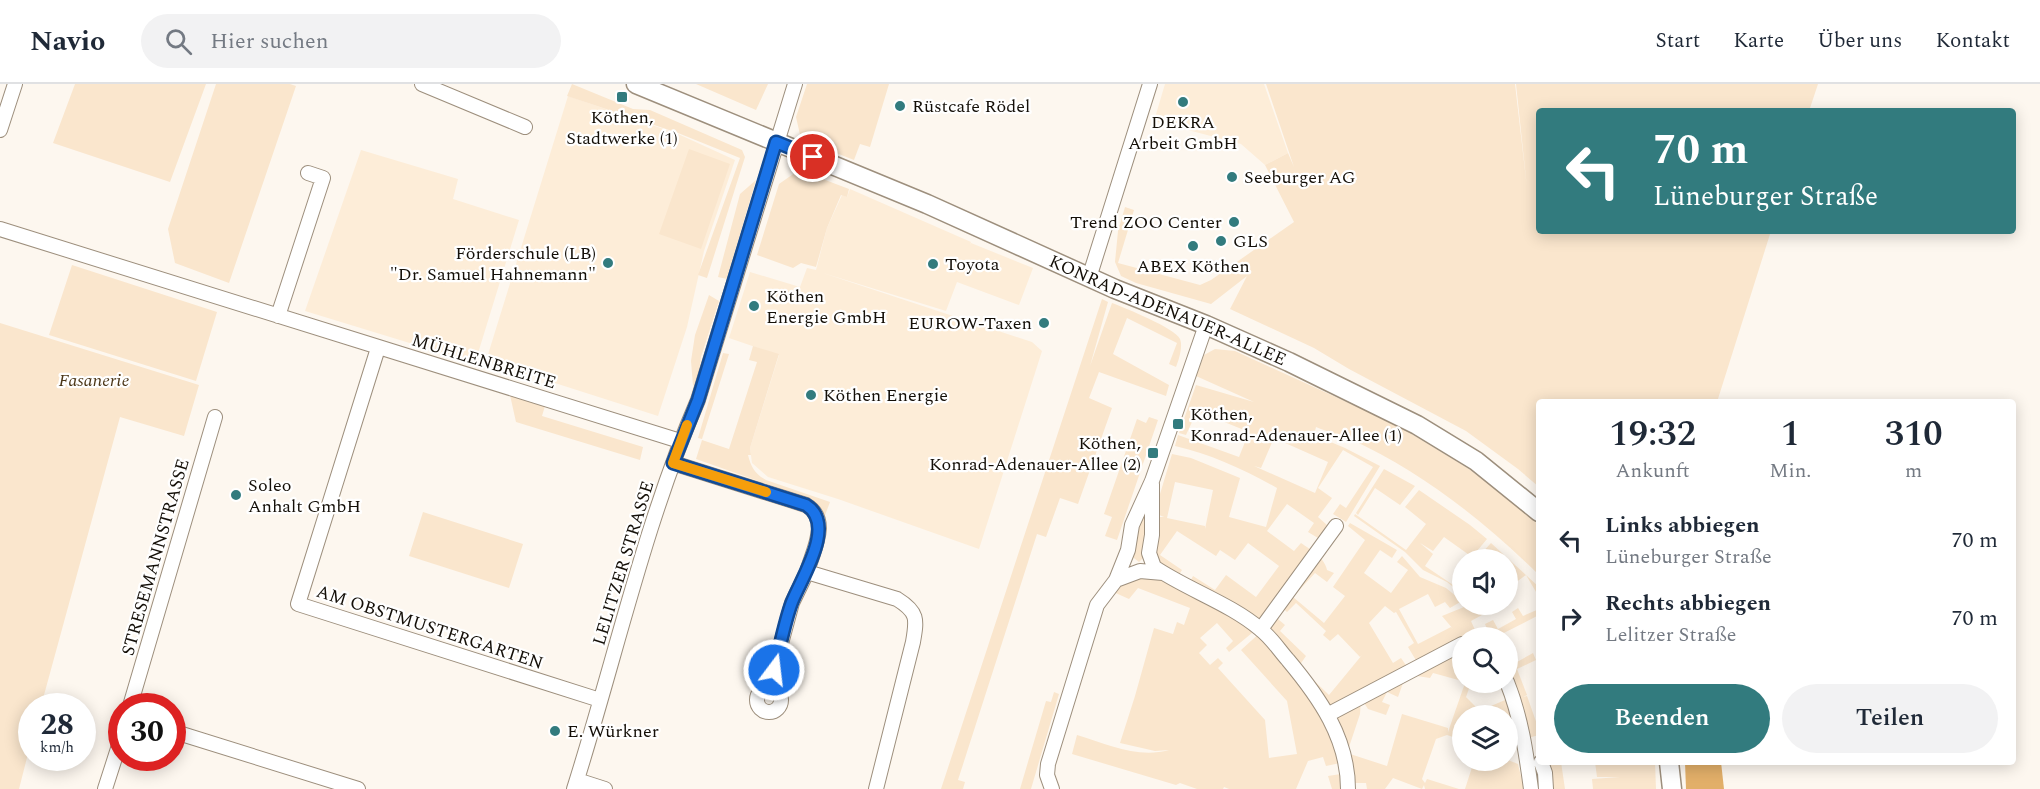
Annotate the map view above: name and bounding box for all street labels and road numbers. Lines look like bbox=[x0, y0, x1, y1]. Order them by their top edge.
street label: KONRAD-ADENAUER-ALLEE bbox=[1045, 248, 1291, 373]
street label: MÜHLENBREITE bbox=[408, 327, 559, 396]
street label: STRESEMANNSTRASSE bbox=[114, 455, 197, 659]
street label: LELITZER STRASSE bbox=[586, 477, 661, 649]
street label: AM OBSTMUSTERGARTEN bbox=[313, 578, 547, 677]

